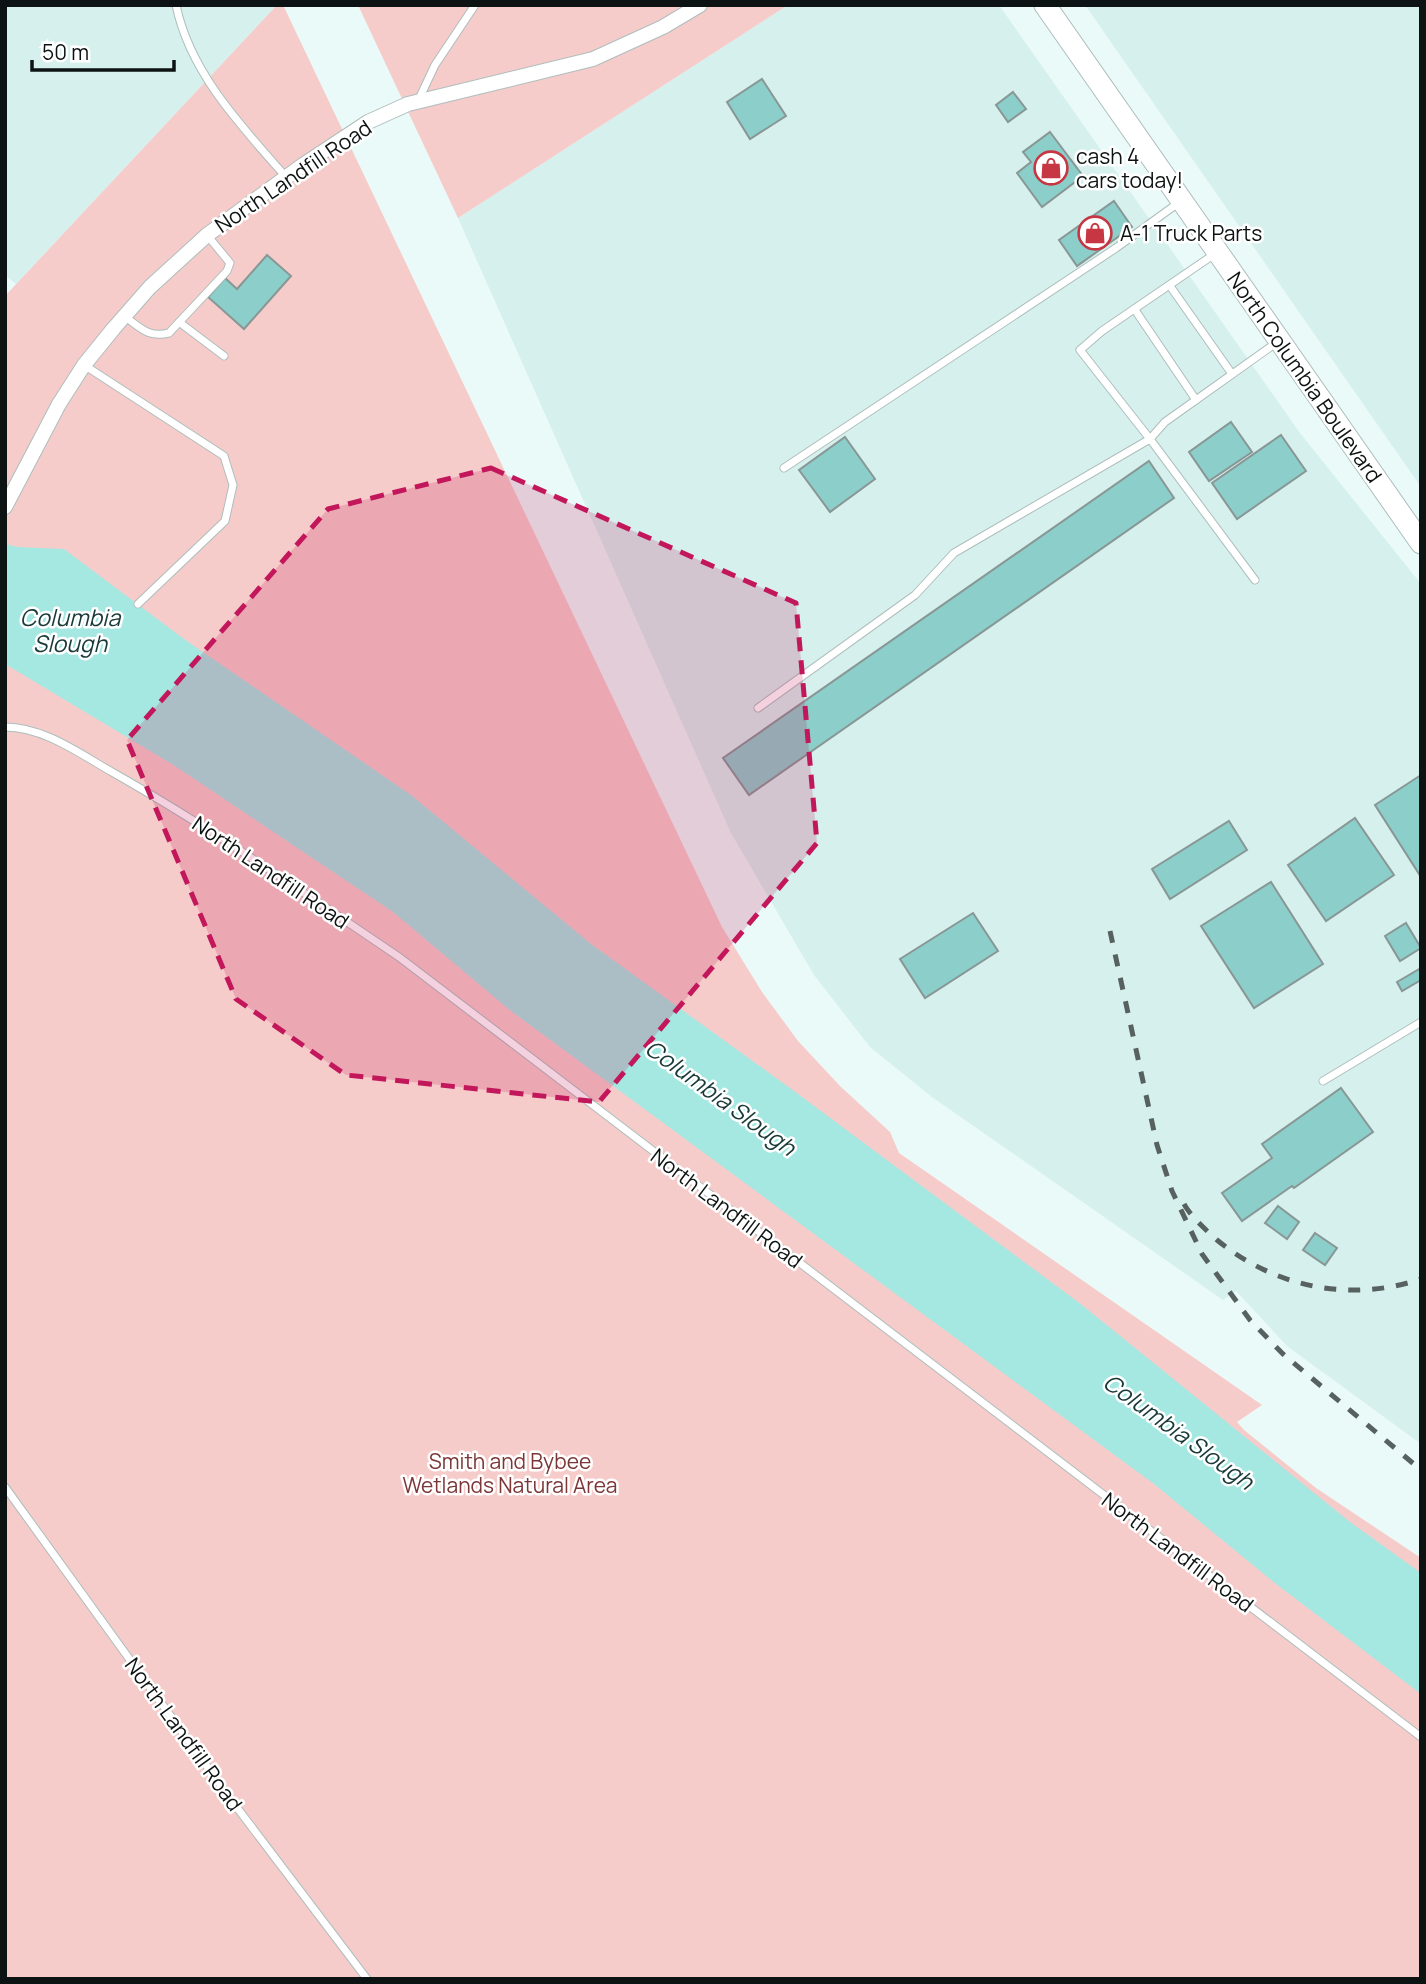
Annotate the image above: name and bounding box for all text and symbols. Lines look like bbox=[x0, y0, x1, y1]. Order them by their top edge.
scale bar bbox=[32, 28, 173, 72]
text: 50 m bbox=[42, 38, 89, 66]
street label: North Landfill Road bbox=[209, 113, 377, 239]
place label: cash 4 cars today! bbox=[1076, 142, 1183, 194]
shop icon: cash 4 cars today! bbox=[1032, 149, 1070, 187]
shop icon: A-1 Truck Parts bbox=[1076, 214, 1114, 252]
place label: A-1 Truck Parts bbox=[1120, 219, 1262, 247]
street label: North Columbia Boulevard bbox=[1221, 266, 1389, 488]
water label: Columbia Slough bbox=[20, 601, 121, 659]
street label: North Landfill Road bbox=[187, 809, 355, 935]
water label: Columbia Slough bbox=[639, 1031, 804, 1163]
street label: North Landfill Road bbox=[645, 1142, 809, 1274]
water label: Columbia Slough bbox=[1097, 1365, 1262, 1497]
park label: Smith and Bybee Wetlands Natural Area bbox=[403, 1447, 617, 1499]
street label: North Landfill Road bbox=[1096, 1486, 1260, 1618]
street label: North Landfill Road bbox=[119, 1652, 249, 1816]

